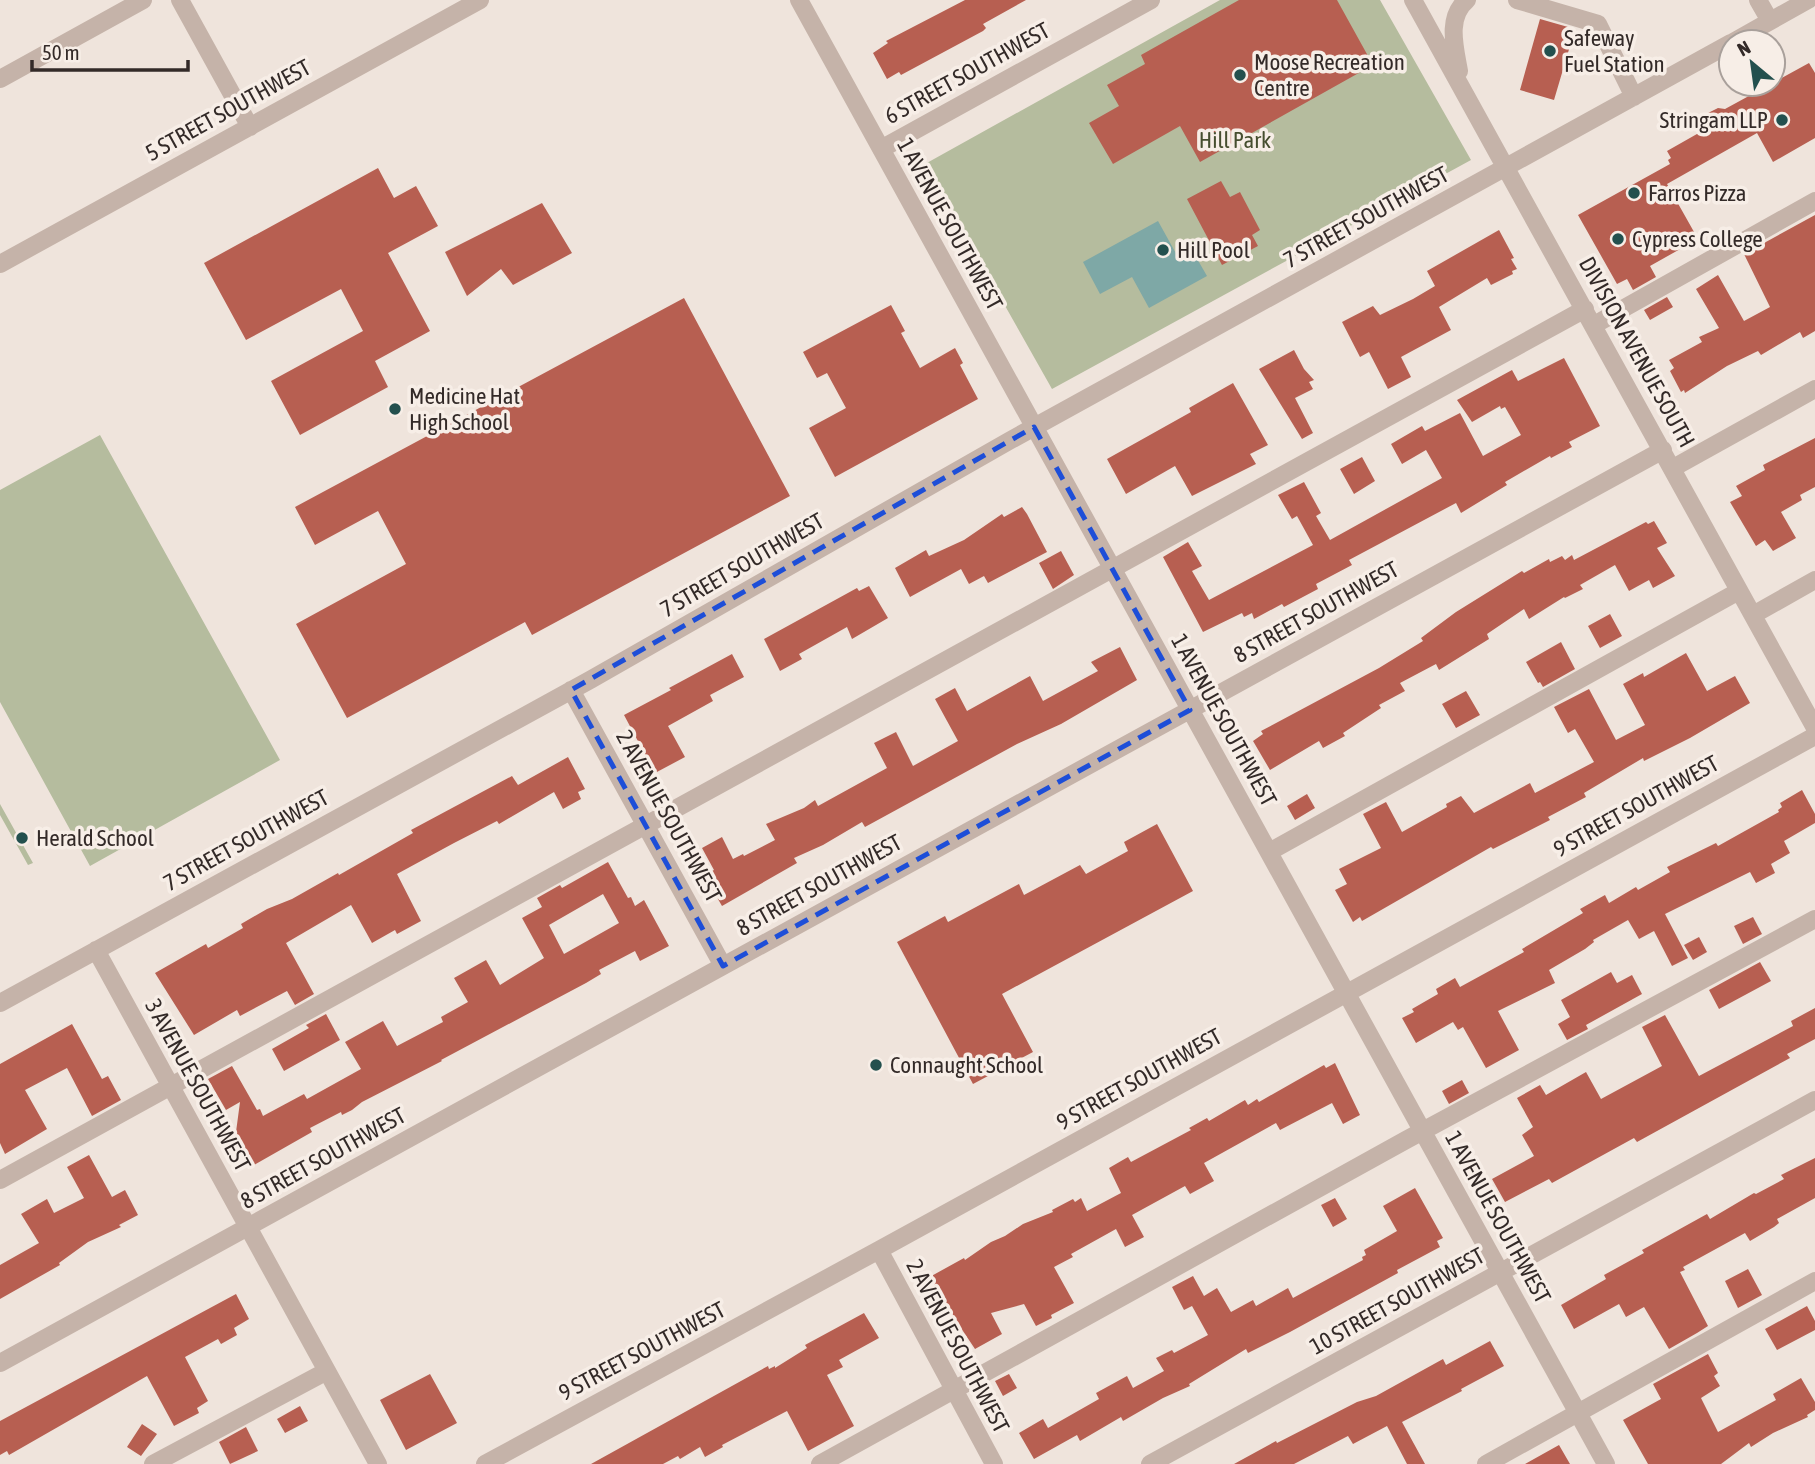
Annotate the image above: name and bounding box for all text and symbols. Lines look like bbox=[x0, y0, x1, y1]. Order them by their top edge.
street label: 6 STREET SOUTHWEST bbox=[880, 17, 1054, 129]
place label: Safeway Fuel Station bbox=[1564, 25, 1665, 77]
scale bar bbox=[32, 28, 187, 72]
north arrow bbox=[1717, 28, 1787, 98]
text: N bbox=[1734, 36, 1754, 60]
text: 50 m bbox=[42, 40, 80, 64]
marker: Safeway Fuel Station bbox=[1542, 43, 1558, 59]
place label: Moose Recreation Centre bbox=[1254, 49, 1405, 101]
street label: 5 STREET SOUTHWEST bbox=[141, 54, 315, 166]
marker: Moose Recreation Centre bbox=[1232, 67, 1248, 83]
place label: Stringam LLP bbox=[1660, 107, 1768, 133]
marker: Stringam LLP bbox=[1774, 112, 1790, 128]
park label: Hill Park bbox=[1199, 127, 1271, 153]
street label: 1 AVENUE SOUTHWEST bbox=[892, 134, 1008, 314]
street label: 7 STREET SOUTHWEST bbox=[1279, 161, 1453, 273]
place label: Farros Pizza bbox=[1648, 180, 1747, 206]
marker: Farros Pizza bbox=[1626, 185, 1642, 201]
place label: Cypress College bbox=[1632, 226, 1763, 252]
marker: Cypress College bbox=[1610, 231, 1626, 247]
place label: Hill Pool bbox=[1177, 237, 1250, 263]
marker: Hill Pool bbox=[1155, 242, 1171, 258]
street label: DIVISION AVENUE SOUTH bbox=[1574, 252, 1700, 452]
place label: Medicine Hat High School bbox=[409, 383, 520, 435]
marker: Medicine Hat High School bbox=[387, 401, 403, 417]
street label: 7 STREET SOUTHWEST bbox=[656, 508, 828, 622]
street label: 8 STREET SOUTHWEST bbox=[1229, 556, 1403, 668]
street label: 1 AVENUE SOUTHWEST bbox=[1166, 630, 1282, 810]
street label: 2 AVENUE SOUTHWEST bbox=[611, 726, 727, 906]
street label: 9 STREET SOUTHWEST bbox=[1549, 750, 1723, 862]
street label: 7 STREET SOUTHWEST bbox=[159, 784, 333, 896]
place label: Herald School bbox=[36, 825, 154, 851]
street label: 8 STREET SOUTHWEST bbox=[732, 829, 906, 941]
marker: Herald School bbox=[14, 830, 30, 846]
street label: 3 AVENUE SOUTHWEST bbox=[140, 995, 256, 1175]
street label: 9 STREET SOUTHWEST bbox=[1052, 1023, 1226, 1135]
place label: Connaught School bbox=[890, 1052, 1043, 1078]
marker: Connaught School bbox=[868, 1057, 884, 1073]
street label: 8 STREET SOUTHWEST bbox=[236, 1102, 410, 1214]
street label: 1 AVENUE SOUTHWEST bbox=[1440, 1127, 1556, 1307]
street label: 10 STREET SOUTHWEST bbox=[1305, 1242, 1489, 1360]
street label: 2 AVENUE SOUTHWEST bbox=[901, 1255, 1015, 1437]
street label: 9 STREET SOUTHWEST bbox=[554, 1296, 730, 1406]

